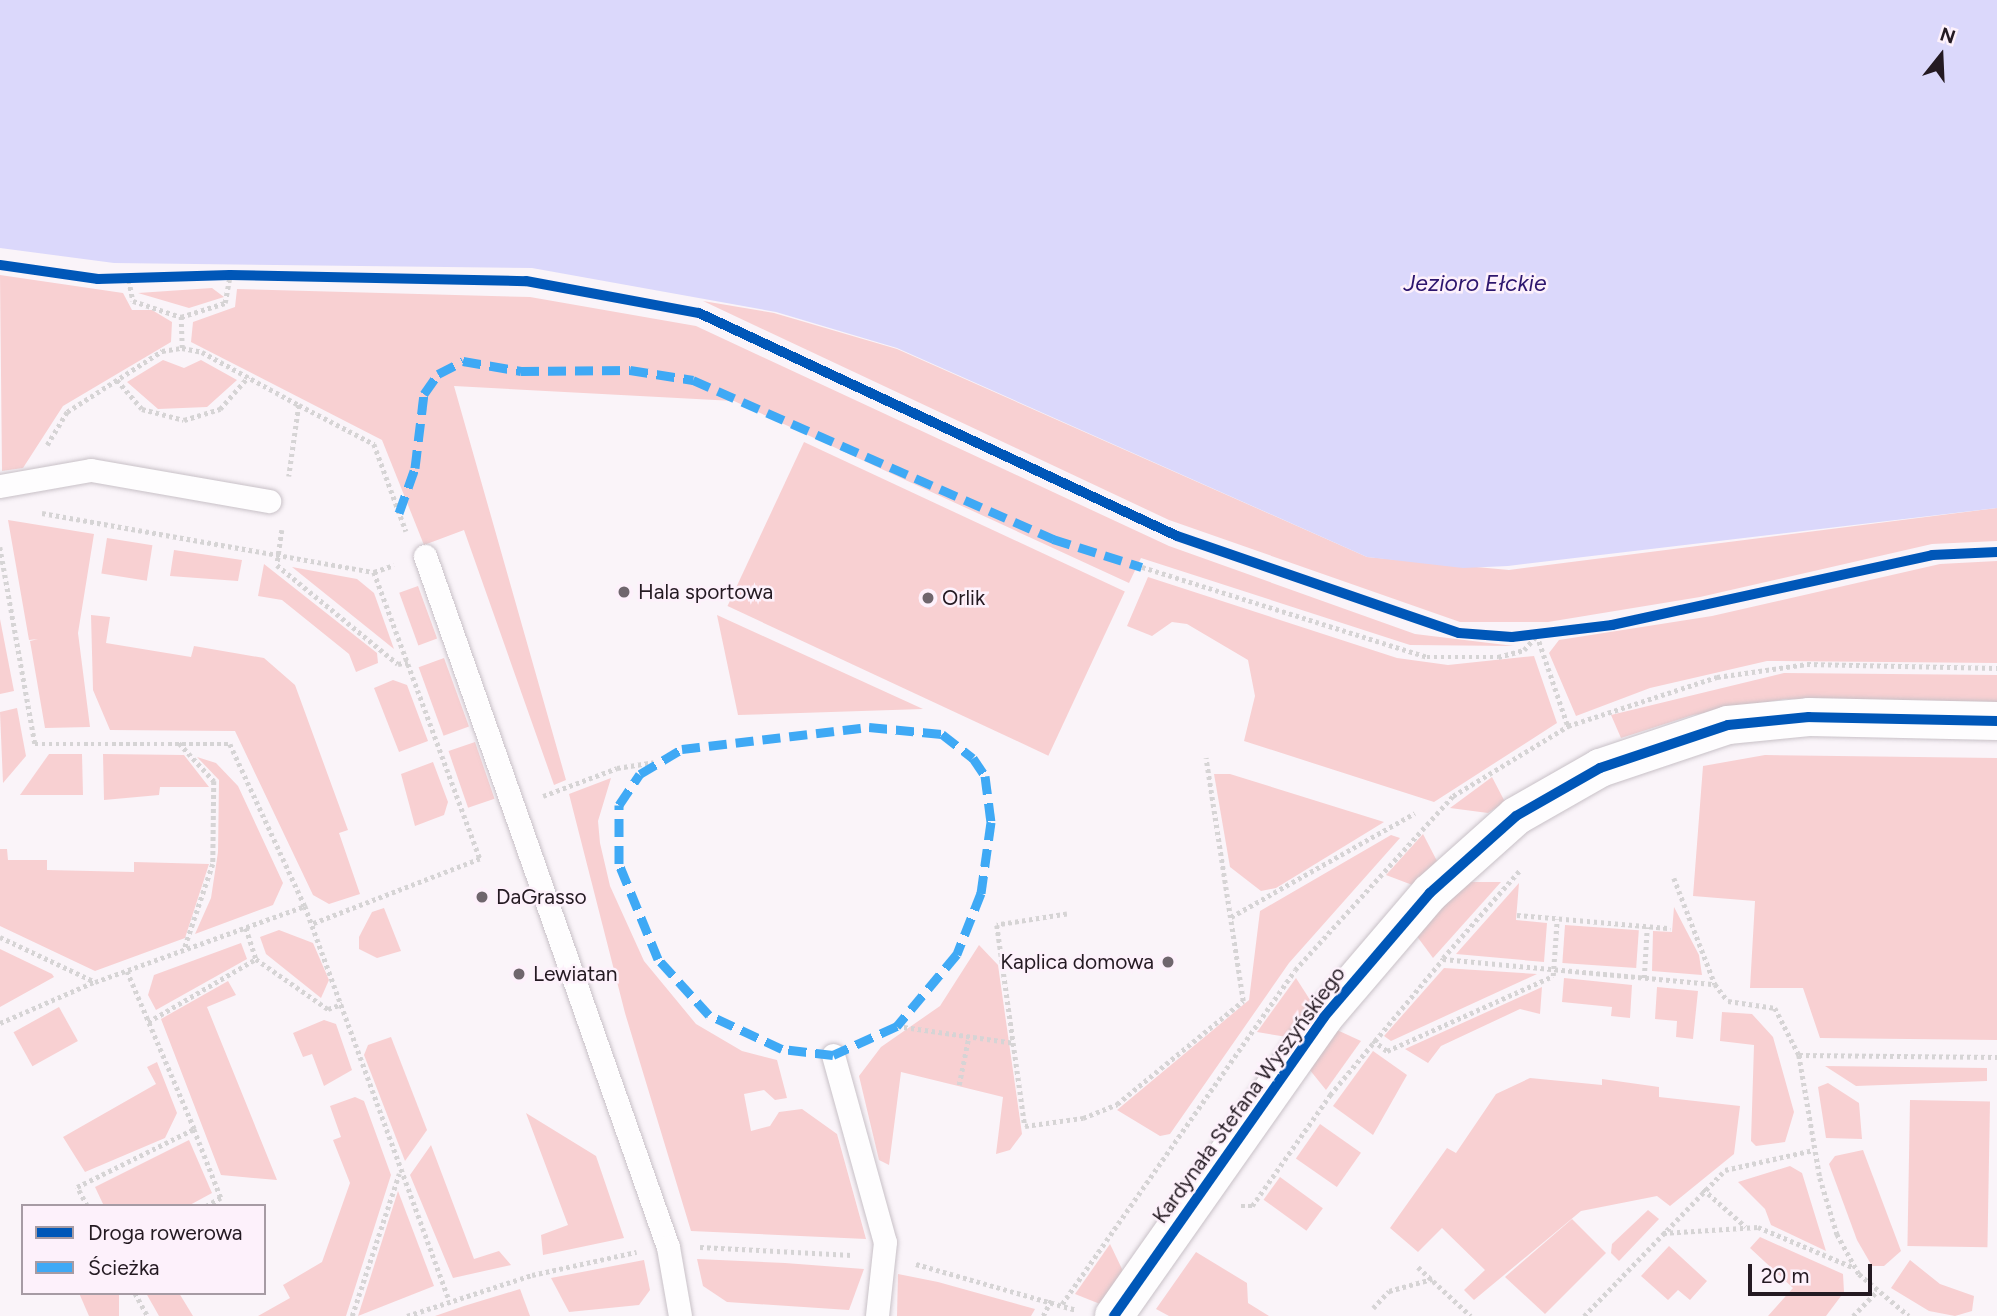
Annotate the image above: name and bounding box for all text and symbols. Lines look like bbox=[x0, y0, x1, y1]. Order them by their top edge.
north arrow bbox=[1906, 21, 1976, 91]
text: N bbox=[1937, 22, 1958, 49]
water label: Jezioro Ełckie bbox=[1404, 269, 1546, 297]
place label: Hala sportowa bbox=[638, 579, 773, 605]
marker: Hala sportowa bbox=[616, 584, 632, 600]
place label: Orlik bbox=[942, 585, 985, 611]
marker: Orlik bbox=[920, 590, 936, 606]
place label: DaGrasso bbox=[496, 884, 587, 910]
marker: DaGrasso bbox=[474, 889, 490, 905]
place label: Kaplica domowa bbox=[1000, 949, 1154, 975]
marker: Kaplica domowa bbox=[1160, 954, 1176, 970]
place label: Lewiatan bbox=[533, 961, 617, 987]
street label: Kardynała Stefana Wyszyńskiego bbox=[1147, 962, 1351, 1228]
marker: Lewiatan bbox=[511, 966, 527, 982]
legend bbox=[21, 1204, 266, 1295]
text: Droga rowerowa bbox=[88, 1220, 243, 1245]
scale bar bbox=[1752, 1250, 1876, 1294]
text: Ścieżka bbox=[88, 1255, 160, 1280]
text: 20 m bbox=[1761, 1263, 1809, 1288]

